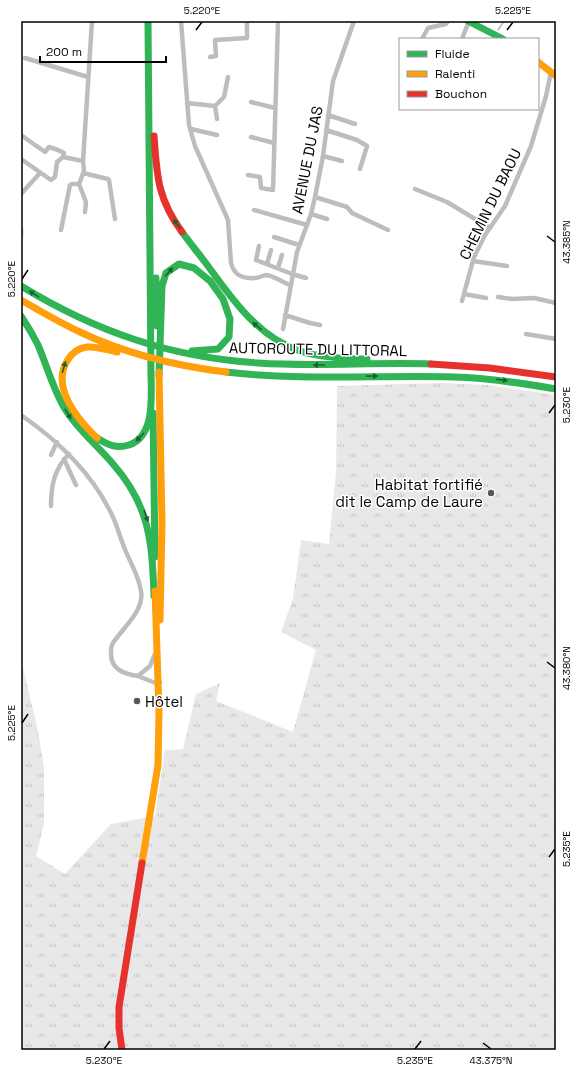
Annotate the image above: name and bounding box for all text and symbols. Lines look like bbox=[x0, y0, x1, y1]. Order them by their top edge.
text: 5.220°E bbox=[184, 4, 221, 17]
text: 5.225°E bbox=[495, 4, 531, 17]
scale bar bbox=[40, 38, 166, 64]
legend bbox=[399, 38, 539, 110]
text: 200 m bbox=[46, 44, 82, 60]
text: Fluide bbox=[435, 46, 470, 62]
text: Ralenti bbox=[435, 66, 475, 82]
text: Bouchon bbox=[435, 86, 487, 102]
street label: AVENUE DU JAS bbox=[287, 104, 327, 216]
street label: CHEMIN DU BAOU bbox=[455, 145, 525, 263]
one-way arrow bbox=[173, 219, 181, 229]
text: 43.385°N bbox=[560, 220, 573, 264]
text: 5.220°E bbox=[5, 260, 18, 297]
one-way arrow bbox=[164, 266, 173, 277]
one-way arrow bbox=[28, 291, 40, 298]
one-way arrow bbox=[252, 321, 263, 330]
street label: AUTOROUTE DU LITTORAL bbox=[229, 338, 407, 360]
one-way arrow bbox=[61, 361, 67, 373]
one-way arrow bbox=[312, 362, 325, 368]
one-way arrow bbox=[366, 373, 379, 379]
one-way arrow bbox=[496, 377, 508, 383]
text: 5.230°E bbox=[560, 386, 573, 423]
one-way arrow bbox=[64, 409, 72, 419]
one-way arrow bbox=[135, 432, 145, 442]
place label: Habitat fortifié dit le Camp de Laure bbox=[335, 475, 483, 511]
marker: Habitat fortifié dit le Camp de Laure bbox=[486, 488, 496, 498]
one-way arrow bbox=[143, 511, 149, 523]
text: 43.380°N bbox=[560, 646, 573, 690]
place label: Hôtel bbox=[145, 692, 183, 711]
marker: Hôtel bbox=[132, 696, 142, 706]
text: 5.225°E bbox=[5, 705, 18, 741]
text: 5.235°E bbox=[560, 831, 573, 867]
text: 5.230°E bbox=[86, 1054, 123, 1067]
text: 5.235°E bbox=[397, 1054, 433, 1067]
text: 43.375°N bbox=[470, 1054, 512, 1067]

